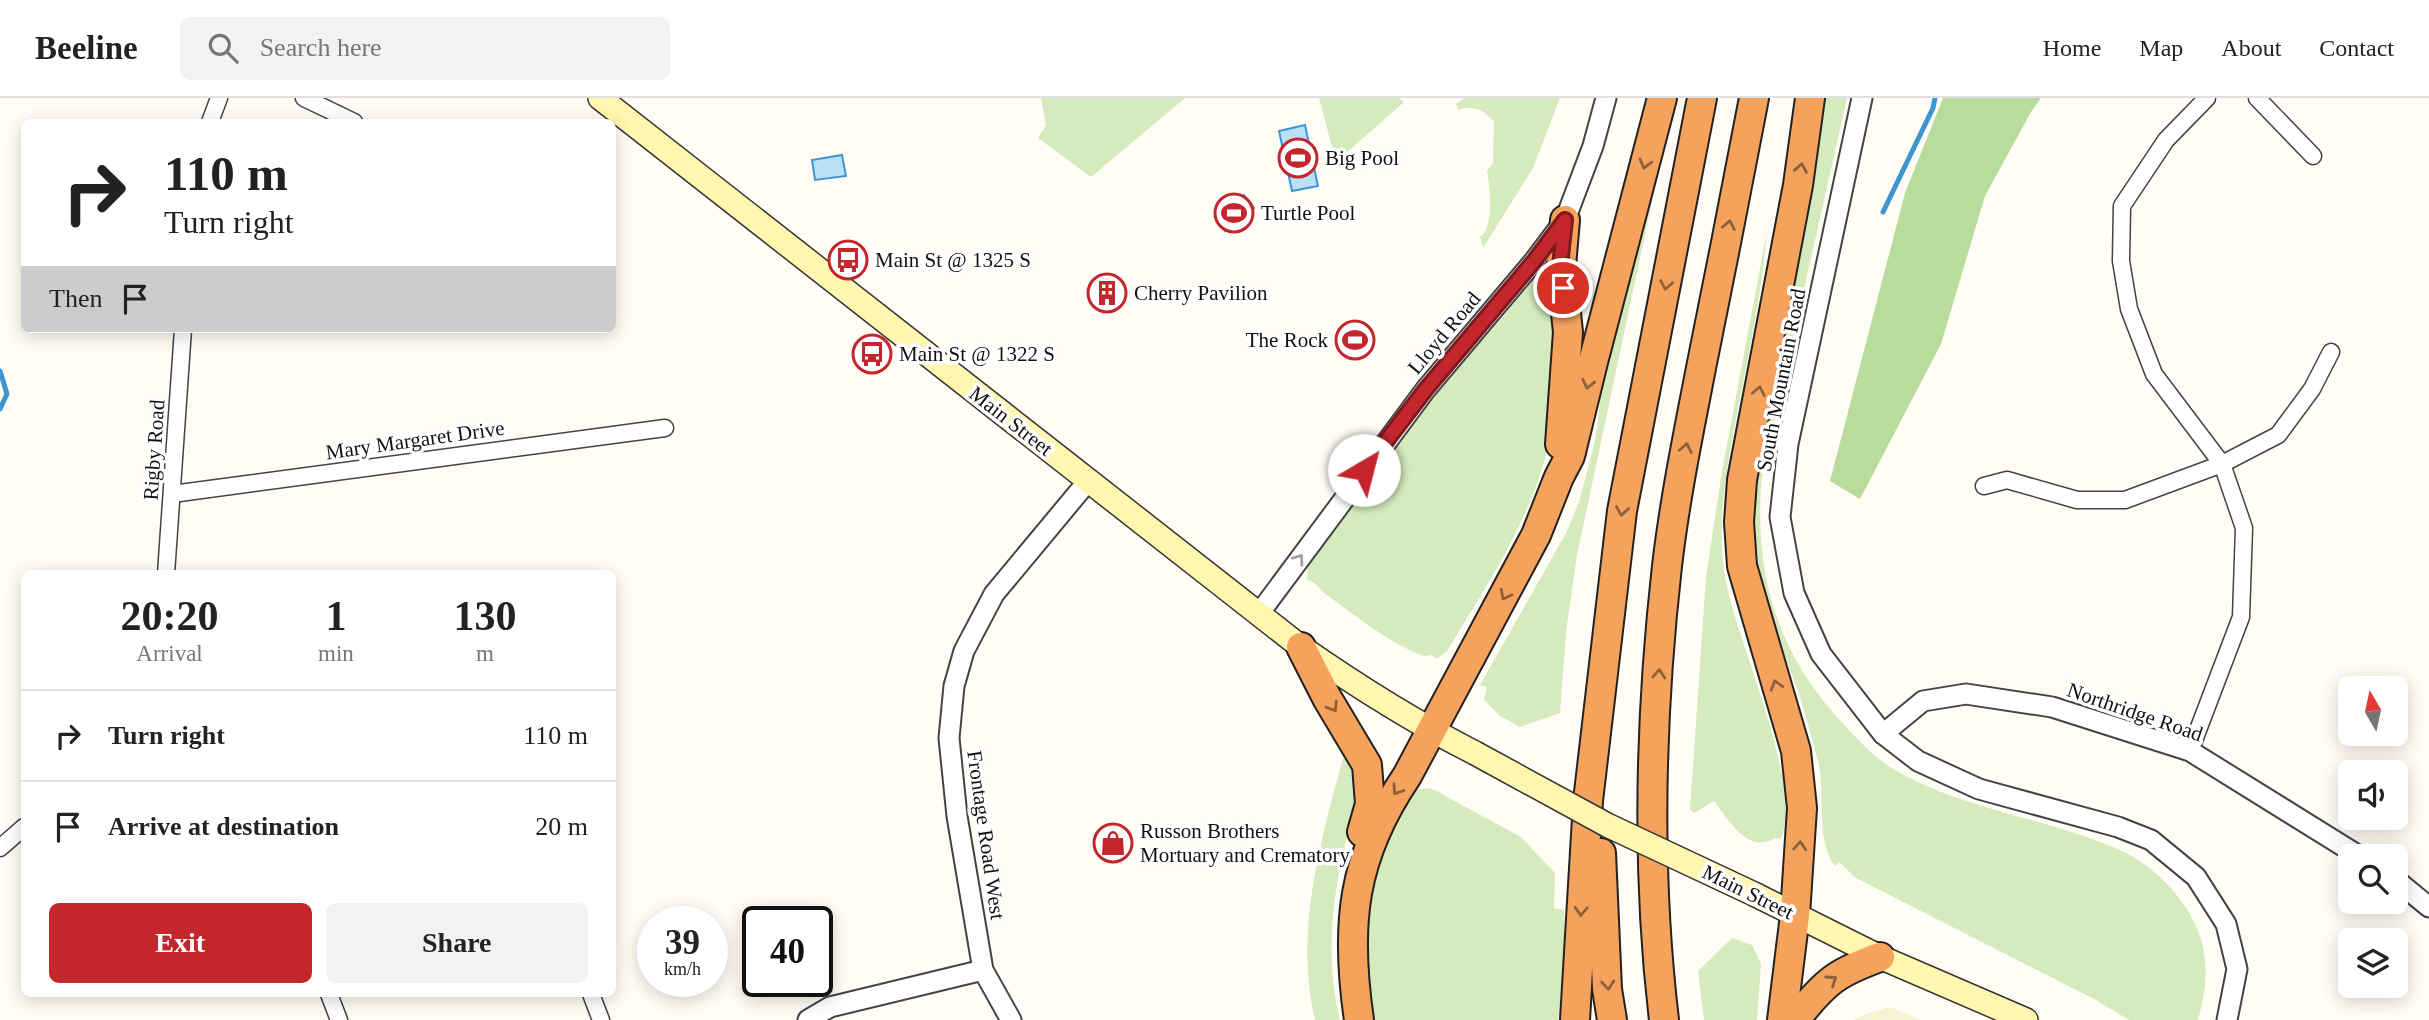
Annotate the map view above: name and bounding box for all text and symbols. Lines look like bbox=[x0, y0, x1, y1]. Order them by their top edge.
search box bbox=[180, 17, 670, 80]
icon: search bbox=[204, 29, 242, 67]
text: Beeline bbox=[35, 30, 138, 66]
text: Search here bbox=[260, 33, 382, 62]
text: Home bbox=[2043, 35, 2101, 61]
text: Map bbox=[2139, 35, 2183, 61]
text: About bbox=[2221, 35, 2281, 61]
text: Contact bbox=[2319, 35, 2394, 61]
sports icon: Big Pool bbox=[1277, 137, 1319, 179]
text: 110 m bbox=[164, 146, 288, 201]
place label: Big Pool bbox=[1325, 146, 1399, 170]
icon: right bbox=[49, 147, 140, 238]
one-way arrow bbox=[1639, 158, 1653, 170]
one-way arrow bbox=[1793, 162, 1808, 173]
sports icon: Turtle Pool bbox=[1213, 192, 1255, 234]
place label: Turtle Pool bbox=[1261, 201, 1356, 225]
text: Turn right bbox=[164, 204, 294, 240]
one-way arrow bbox=[1721, 219, 1736, 231]
bus stop icon: Main St @ 1325 S bbox=[827, 239, 869, 281]
place label: Main St @ 1325 S bbox=[875, 248, 1031, 272]
pin bbox=[1533, 258, 1593, 318]
icon: arrive bbox=[1544, 269, 1582, 307]
building icon: Cherry Pavilion bbox=[1086, 272, 1128, 314]
one-way arrow bbox=[1659, 279, 1674, 291]
icon: arrive bbox=[116, 280, 154, 318]
place label: Cherry Pavilion bbox=[1134, 281, 1268, 305]
text: Then bbox=[49, 284, 102, 313]
street label: South Mountain Road bbox=[1752, 286, 1811, 473]
street label: Lloyd Road bbox=[1403, 287, 1486, 379]
sports icon: The Rock bbox=[1334, 319, 1376, 361]
place label: The Rock bbox=[1246, 328, 1328, 352]
bus stop icon: Main St @ 1322 S bbox=[851, 333, 893, 375]
place label: Main St @ 1322 S bbox=[899, 342, 1055, 366]
one-way arrow bbox=[1581, 378, 1596, 390]
street label: Main Street bbox=[965, 381, 1057, 461]
one-way arrow bbox=[1750, 385, 1765, 397]
street label: Rigby Road bbox=[139, 398, 170, 501]
street label: Mary Margaret Drive bbox=[324, 416, 506, 464]
position arrow bbox=[1327, 433, 1401, 507]
one-way arrow bbox=[1678, 442, 1693, 454]
one-way arrow bbox=[1615, 505, 1630, 517]
one-way arrow bbox=[1290, 555, 1303, 567]
one-way arrow bbox=[1500, 588, 1514, 600]
text: 20:20 bbox=[121, 593, 219, 639]
text: 1 bbox=[325, 593, 346, 639]
text: 130 bbox=[453, 593, 516, 639]
text: Arrival bbox=[136, 641, 203, 666]
text: min bbox=[318, 641, 354, 666]
text: m bbox=[476, 641, 494, 666]
one-way arrow bbox=[1651, 668, 1666, 679]
north arrow bbox=[2338, 676, 2408, 746]
map controls bbox=[2338, 676, 2408, 998]
street label: Northridge Road bbox=[2064, 678, 2206, 747]
one-way arrow bbox=[1770, 680, 1784, 692]
one-way arrow bbox=[1325, 700, 1338, 713]
icon: right bbox=[49, 717, 87, 755]
text: Turn right bbox=[108, 721, 225, 750]
text: 110 m bbox=[523, 721, 588, 750]
street label: Frontage Road West bbox=[962, 749, 1010, 921]
button: sound bbox=[2338, 760, 2408, 830]
one-way arrow bbox=[1393, 782, 1406, 795]
icon: arrive bbox=[49, 808, 87, 846]
text: Arrive at destination bbox=[108, 812, 339, 841]
text: 20 m bbox=[535, 812, 588, 841]
place label: Russon Brothers Mortuary and Crematory bbox=[1140, 819, 1350, 867]
shop icon: Russon Brothers Mortuary and Crematory bbox=[1092, 822, 1134, 864]
one-way arrow bbox=[1792, 841, 1807, 852]
button: search bbox=[2338, 844, 2408, 914]
street label: Main Street bbox=[1698, 860, 1798, 924]
button: Exit bbox=[49, 903, 312, 983]
button: Share bbox=[326, 903, 588, 983]
speed limit sign: 40 bbox=[742, 906, 833, 997]
one-way arrow bbox=[1574, 906, 1589, 917]
text: 39 bbox=[665, 923, 700, 962]
button: layers bbox=[2338, 928, 2408, 998]
text: km/h bbox=[664, 959, 701, 979]
one-way arrow bbox=[1824, 976, 1837, 988]
one-way arrow bbox=[1600, 980, 1615, 991]

